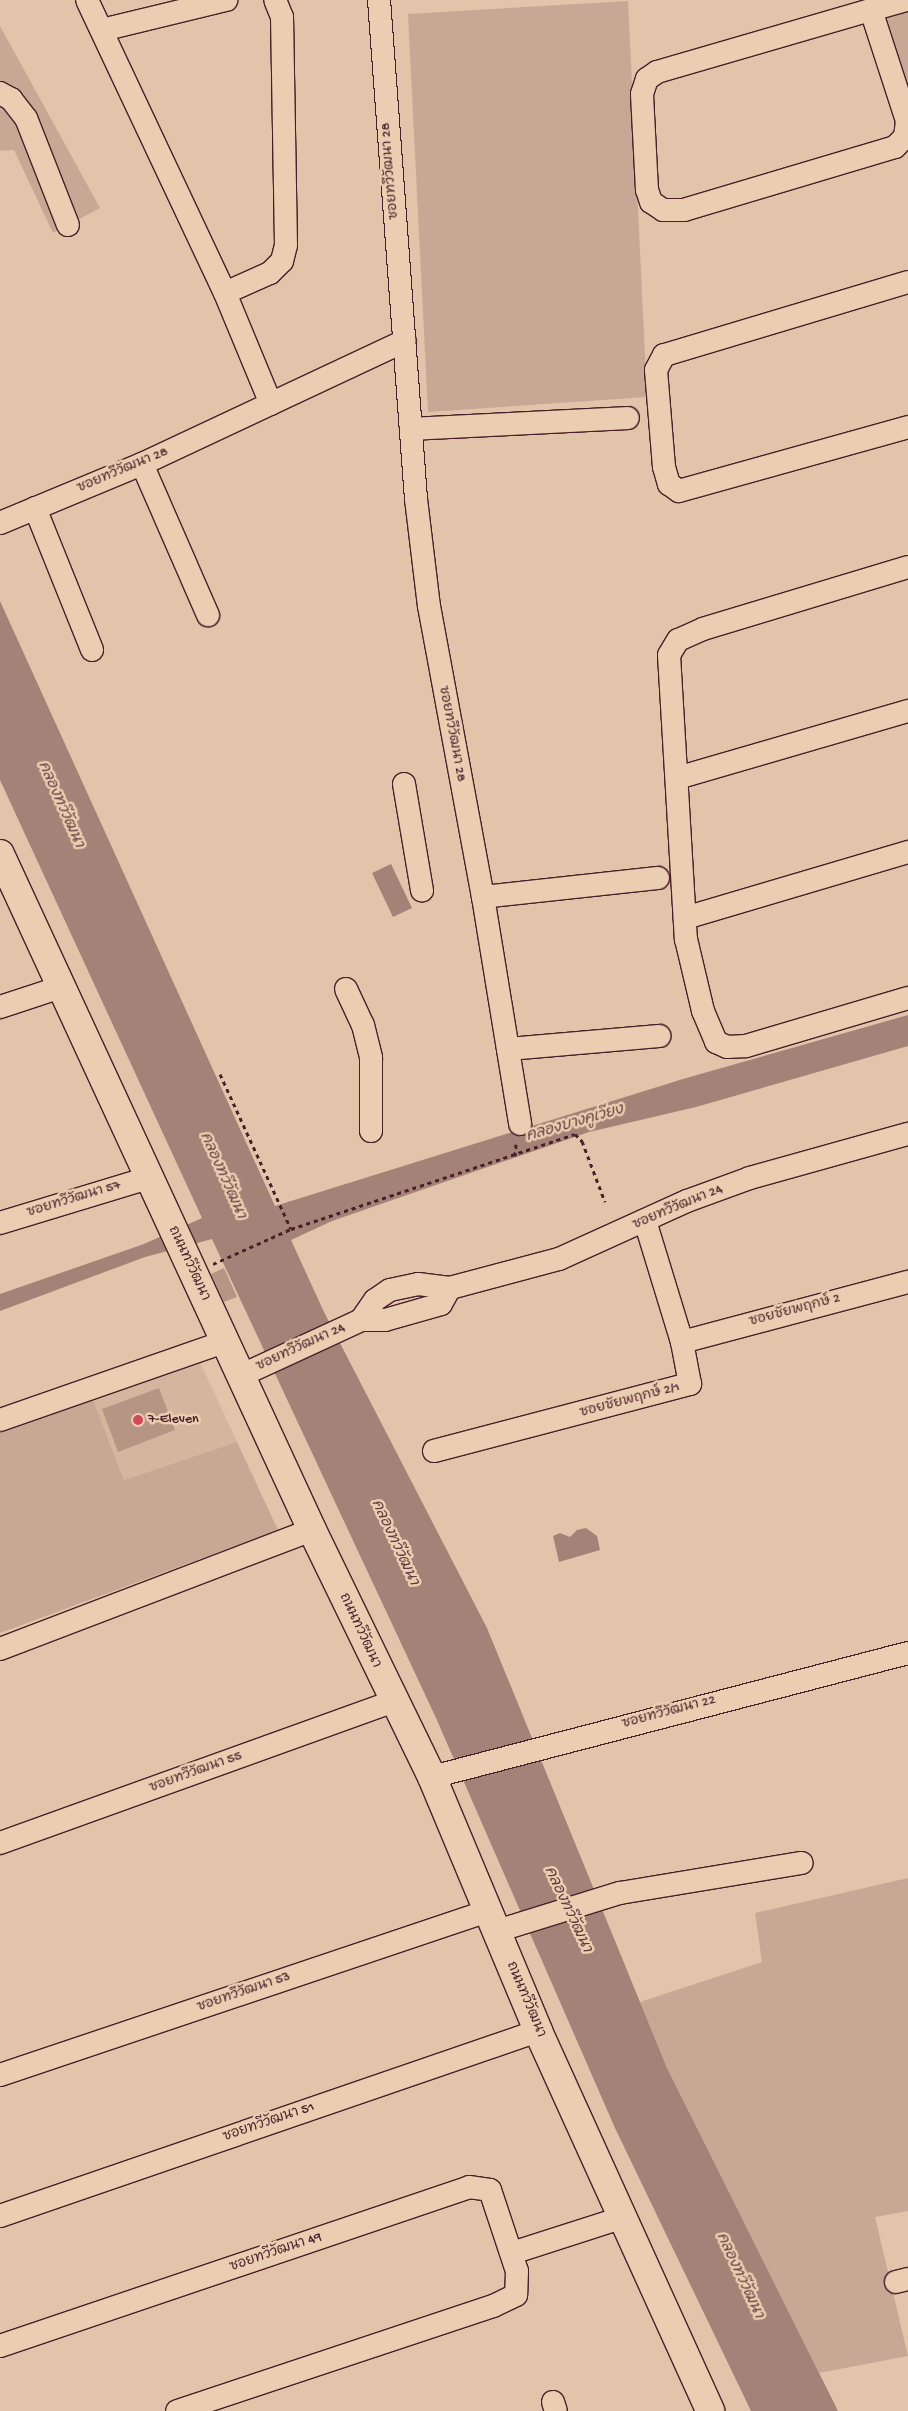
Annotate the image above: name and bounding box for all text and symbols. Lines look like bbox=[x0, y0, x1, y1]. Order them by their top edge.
street label: ซอยทวีวัฒนา 28 bbox=[378, 122, 404, 220]
street label: ซอยทวีวัฒนา 28 bbox=[75, 444, 171, 498]
street label: ซอยทวีวัฒนา 28 bbox=[433, 685, 469, 783]
water label: คลองทวีวัฒนา bbox=[33, 759, 87, 851]
water label: คลองบางคูเวียง bbox=[524, 1102, 626, 1146]
water label: คลองทวีวัฒนา bbox=[195, 1130, 249, 1222]
street label: ซอยทวีวัฒนา 57 bbox=[25, 1178, 123, 1222]
street label: ซอยทวีวัฒนา 24 bbox=[631, 1181, 725, 1235]
street label: ถนนทวีวัฒนา bbox=[163, 1224, 213, 1304]
street label: ซอยชัยพฤกษ์ 2 bbox=[748, 1291, 842, 1331]
street label: ซอยทวีวัฒนา 24 bbox=[254, 1320, 348, 1376]
street label: ซอยชัยพฤกษ์ 2/1 bbox=[578, 1380, 682, 1422]
place label: 7-Eleven bbox=[148, 1412, 199, 1428]
marker: 7-Eleven bbox=[132, 1414, 144, 1426]
water label: คลองทวีวัฒนา bbox=[366, 1497, 422, 1589]
street label: ถนนทวีวัฒนา bbox=[334, 1591, 384, 1671]
street label: ซอยทวีวัฒนา 22 bbox=[620, 1692, 718, 1734]
street label: ซอยทวีวัฒนา 55 bbox=[147, 1748, 245, 1798]
water label: คลองทวีวัฒนา bbox=[539, 1864, 595, 1956]
street label: ถนนทวีวัฒนา bbox=[501, 1960, 549, 2040]
street label: ซอยทวีวัฒนา 53 bbox=[195, 1969, 293, 2017]
street label: ซอยทวีวัฒนา 51 bbox=[221, 2099, 317, 2147]
street label: ซอยทวีวัฒนา 49 bbox=[228, 2229, 324, 2277]
water label: คลองทวีวัฒนา bbox=[711, 2230, 767, 2322]

